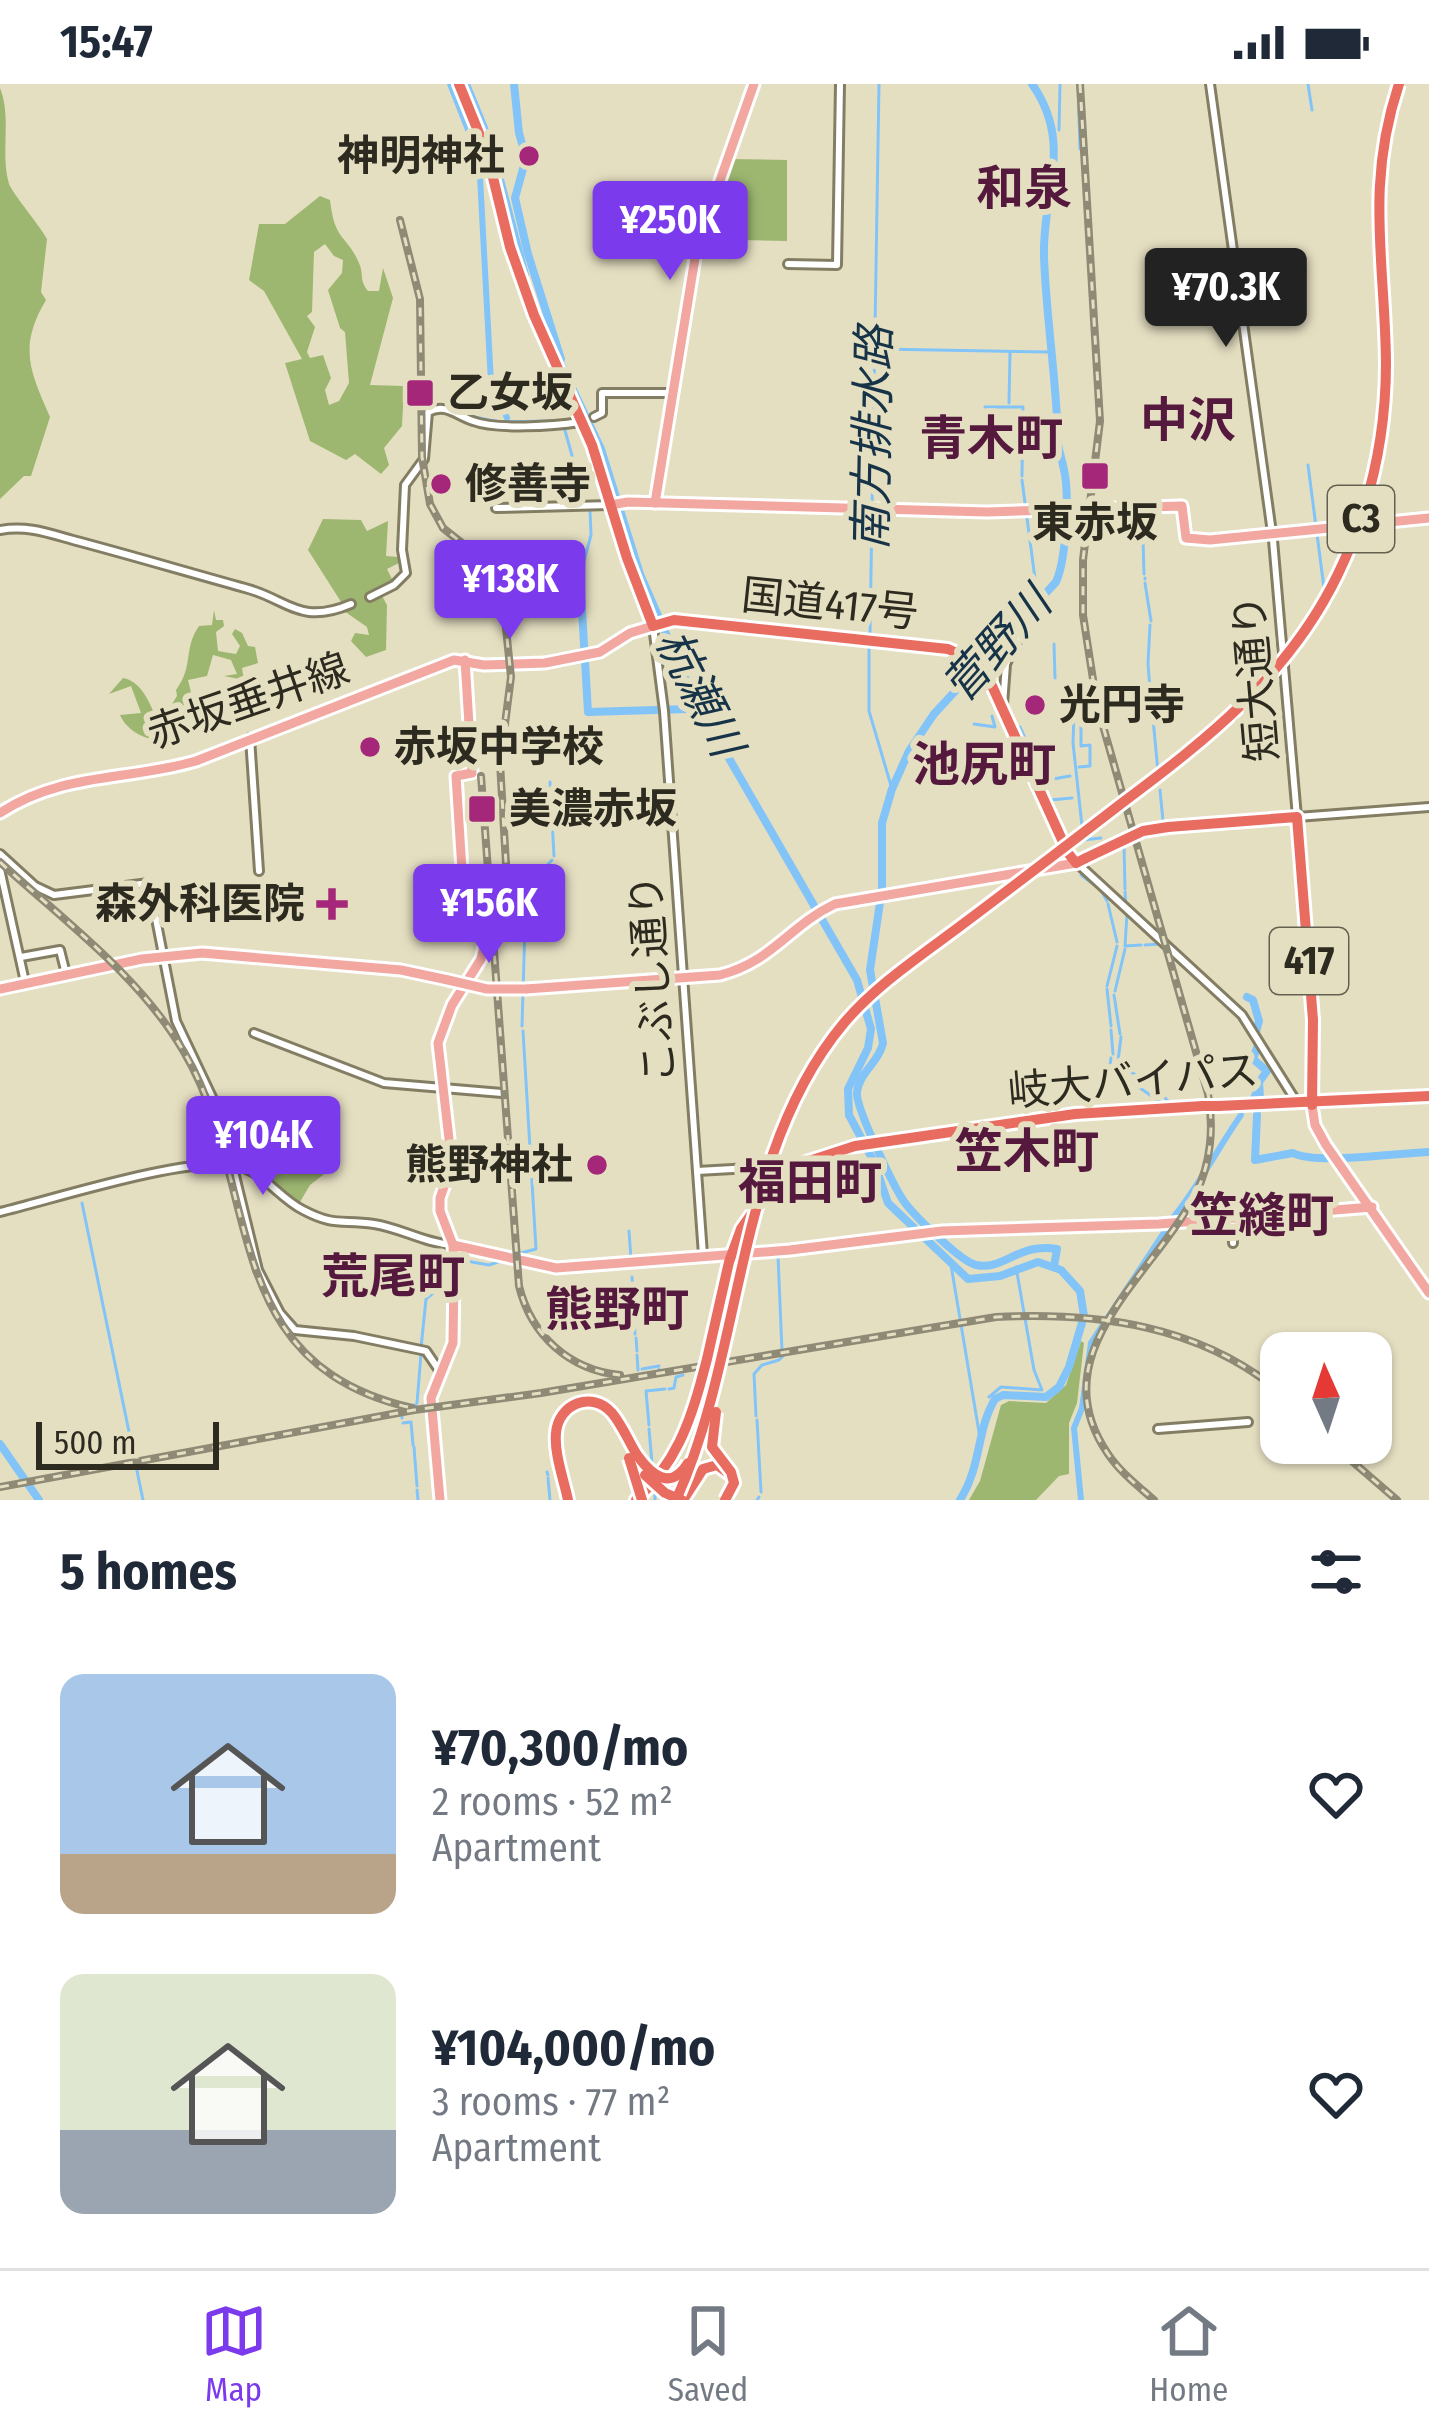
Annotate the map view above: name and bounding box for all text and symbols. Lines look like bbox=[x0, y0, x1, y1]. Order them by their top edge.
text: 15:47 bbox=[60, 15, 153, 69]
place label: 神明神社 bbox=[337, 131, 505, 181]
marker: 神明神社 bbox=[516, 143, 542, 169]
district label: 和泉 bbox=[976, 160, 1072, 218]
pin: ¥250K bbox=[586, 181, 754, 283]
text: ¥250K bbox=[620, 197, 720, 243]
pin: ¥70.3K bbox=[1128, 248, 1324, 350]
text: ¥70.3K bbox=[1172, 264, 1280, 310]
water label: 南方排水路 bbox=[844, 321, 902, 551]
place label: 乙女坂 bbox=[447, 368, 573, 418]
marker: 乙女坂 bbox=[404, 377, 436, 409]
district label: 中沢 bbox=[1140, 392, 1236, 450]
district label: 青木町 bbox=[919, 410, 1063, 468]
place label: 修善寺 bbox=[465, 459, 591, 509]
marker: 東赤坂 bbox=[1079, 460, 1111, 492]
marker: 修善寺 bbox=[428, 471, 454, 497]
road number: C3 bbox=[1328, 486, 1394, 552]
place label: 東赤坂 bbox=[1032, 498, 1158, 548]
pin: ¥138K bbox=[426, 540, 594, 642]
text: ¥138K bbox=[461, 556, 559, 602]
street label: 国道417号 bbox=[739, 570, 921, 638]
water label: 菅野川 bbox=[932, 574, 1065, 713]
street label: 短大通り bbox=[1224, 592, 1288, 764]
water label: 杭瀬川 bbox=[644, 621, 756, 769]
street label: 赤坂垂井線 bbox=[141, 643, 355, 759]
place label: 光円寺 bbox=[1059, 680, 1185, 730]
marker: 光円寺 bbox=[1022, 692, 1048, 718]
place label: 赤坂中学校 bbox=[394, 722, 604, 772]
marker: 赤坂中学校 bbox=[357, 734, 383, 760]
district label: 池尻町 bbox=[912, 736, 1056, 794]
place label: 美濃赤坂 bbox=[509, 784, 677, 834]
marker: 美濃赤坂 bbox=[466, 793, 498, 825]
pin: ¥156K bbox=[405, 864, 573, 966]
street label: こぶし通り bbox=[621, 873, 685, 1085]
place label: 森外科医院 bbox=[95, 879, 305, 929]
text: ¥156K bbox=[440, 880, 538, 926]
marker: 森外科医院 bbox=[316, 888, 348, 920]
road number: 417 bbox=[1270, 928, 1348, 994]
street label: 岐大バイパス bbox=[1006, 1045, 1260, 1117]
pin: ¥104K bbox=[179, 1096, 347, 1198]
text: ¥104K bbox=[213, 1112, 313, 1158]
district label: 笠木町 bbox=[955, 1123, 1099, 1181]
place label: 熊野神社 bbox=[405, 1140, 573, 1190]
marker: 熊野神社 bbox=[584, 1152, 610, 1178]
district label: 福田町 bbox=[738, 1154, 882, 1212]
district label: 笠縫町 bbox=[1190, 1187, 1334, 1245]
district label: 荒尾町 bbox=[321, 1248, 465, 1306]
district label: 熊野町 bbox=[545, 1281, 689, 1339]
north arrow bbox=[1260, 1332, 1392, 1464]
map controls bbox=[1260, 1332, 1392, 1464]
scale bar bbox=[36, 1416, 219, 1469]
text: 500 m bbox=[54, 1423, 137, 1463]
icon: filters bbox=[1303, 1539, 1369, 1605]
text: 5 homes bbox=[60, 1541, 237, 1603]
text: ¥70,300/mo bbox=[432, 1717, 688, 1779]
icon: home bbox=[156, 1722, 300, 1866]
icon: heart bbox=[1303, 1761, 1369, 1827]
text: 2 rooms · 52 m² bbox=[432, 1779, 673, 1825]
text: Apartment bbox=[432, 1825, 601, 1871]
text: ¥104,000/mo bbox=[432, 2017, 715, 2079]
icon: home bbox=[156, 2022, 300, 2166]
icon: heart bbox=[1303, 2061, 1369, 2127]
text: 3 rooms · 77 m² bbox=[432, 2079, 670, 2125]
text: Apartment bbox=[432, 2125, 601, 2171]
tab: Map bbox=[201, 2298, 267, 2410]
tab: Saved bbox=[668, 2298, 748, 2410]
tab: Home bbox=[1149, 2298, 1228, 2410]

